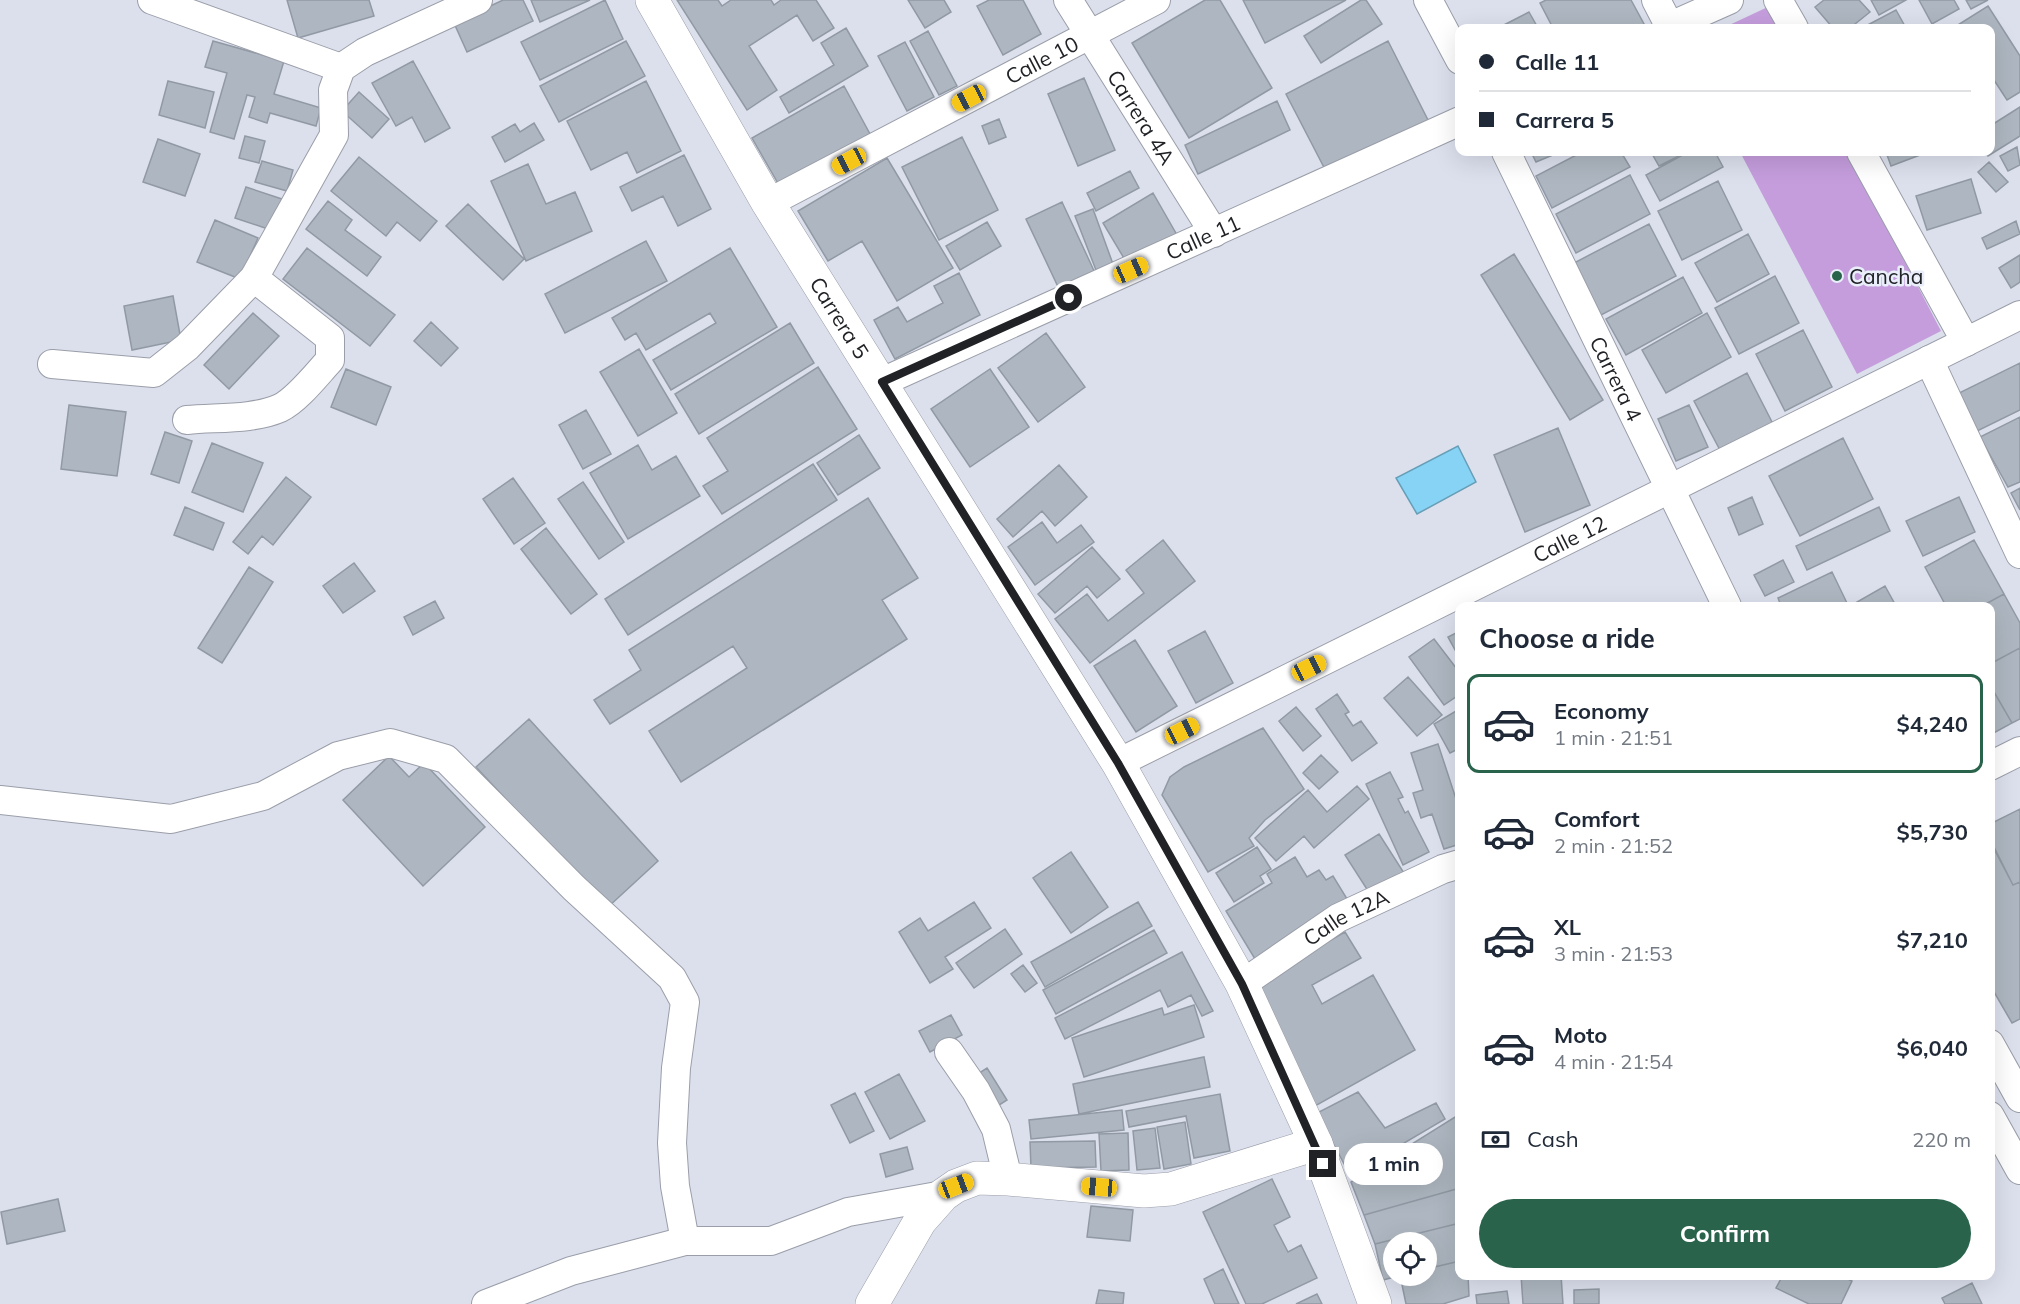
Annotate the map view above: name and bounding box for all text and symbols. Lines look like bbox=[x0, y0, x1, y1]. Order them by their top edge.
street label: Calle 10 bbox=[1001, 30, 1083, 90]
text: Calle 11 bbox=[1515, 48, 1599, 76]
street label: Carrera 4A bbox=[1102, 65, 1181, 170]
car bbox=[949, 82, 989, 114]
text: Carrera 5 bbox=[1515, 106, 1614, 134]
car bbox=[829, 145, 869, 177]
street label: Calle 11 bbox=[1162, 209, 1244, 265]
car bbox=[1111, 254, 1151, 286]
place label: Cancha bbox=[1849, 263, 1923, 289]
marker: Cancha bbox=[1830, 269, 1844, 283]
street label: Carrera 5 bbox=[804, 272, 875, 363]
route start bbox=[1055, 284, 1082, 311]
street label: Carrera 4 bbox=[1585, 332, 1648, 426]
street label: Calle 12 bbox=[1528, 510, 1610, 568]
text: Choose a ride bbox=[1479, 621, 1655, 655]
car bbox=[1289, 652, 1329, 684]
icon: car bbox=[1482, 697, 1536, 751]
text: Economy bbox=[1554, 697, 1649, 725]
text: $4,240 bbox=[1897, 710, 1968, 738]
car bbox=[1162, 715, 1202, 747]
text: 1 min · 21:51 bbox=[1554, 725, 1673, 750]
icon: car bbox=[1482, 805, 1536, 859]
text: Comfort bbox=[1554, 805, 1640, 833]
text: $5,730 bbox=[1897, 818, 1968, 846]
text: 2 min · 21:52 bbox=[1554, 833, 1673, 858]
street label: Calle 12A bbox=[1298, 883, 1393, 951]
icon: car bbox=[1482, 913, 1536, 967]
text: XL bbox=[1554, 913, 1581, 941]
text: $7,210 bbox=[1897, 926, 1968, 954]
text: 3 min · 21:53 bbox=[1554, 941, 1673, 966]
icon: car bbox=[1482, 1021, 1536, 1075]
text: Moto bbox=[1554, 1021, 1607, 1049]
text: $6,040 bbox=[1897, 1034, 1968, 1062]
text: 4 min · 21:54 bbox=[1554, 1049, 1673, 1074]
icon: cash bbox=[1479, 1123, 1512, 1156]
text: Cash bbox=[1527, 1125, 1579, 1153]
text: 220 m bbox=[1912, 1127, 1971, 1152]
callout: 1 min bbox=[1344, 1143, 1443, 1185]
route end bbox=[1309, 1150, 1336, 1177]
text: 1 min bbox=[1367, 1151, 1420, 1176]
car bbox=[936, 1171, 976, 1201]
car bbox=[1080, 1176, 1118, 1198]
button: Confirm bbox=[1479, 1199, 1971, 1268]
map controls bbox=[1383, 1232, 1437, 1286]
button: locate bbox=[1383, 1232, 1437, 1286]

